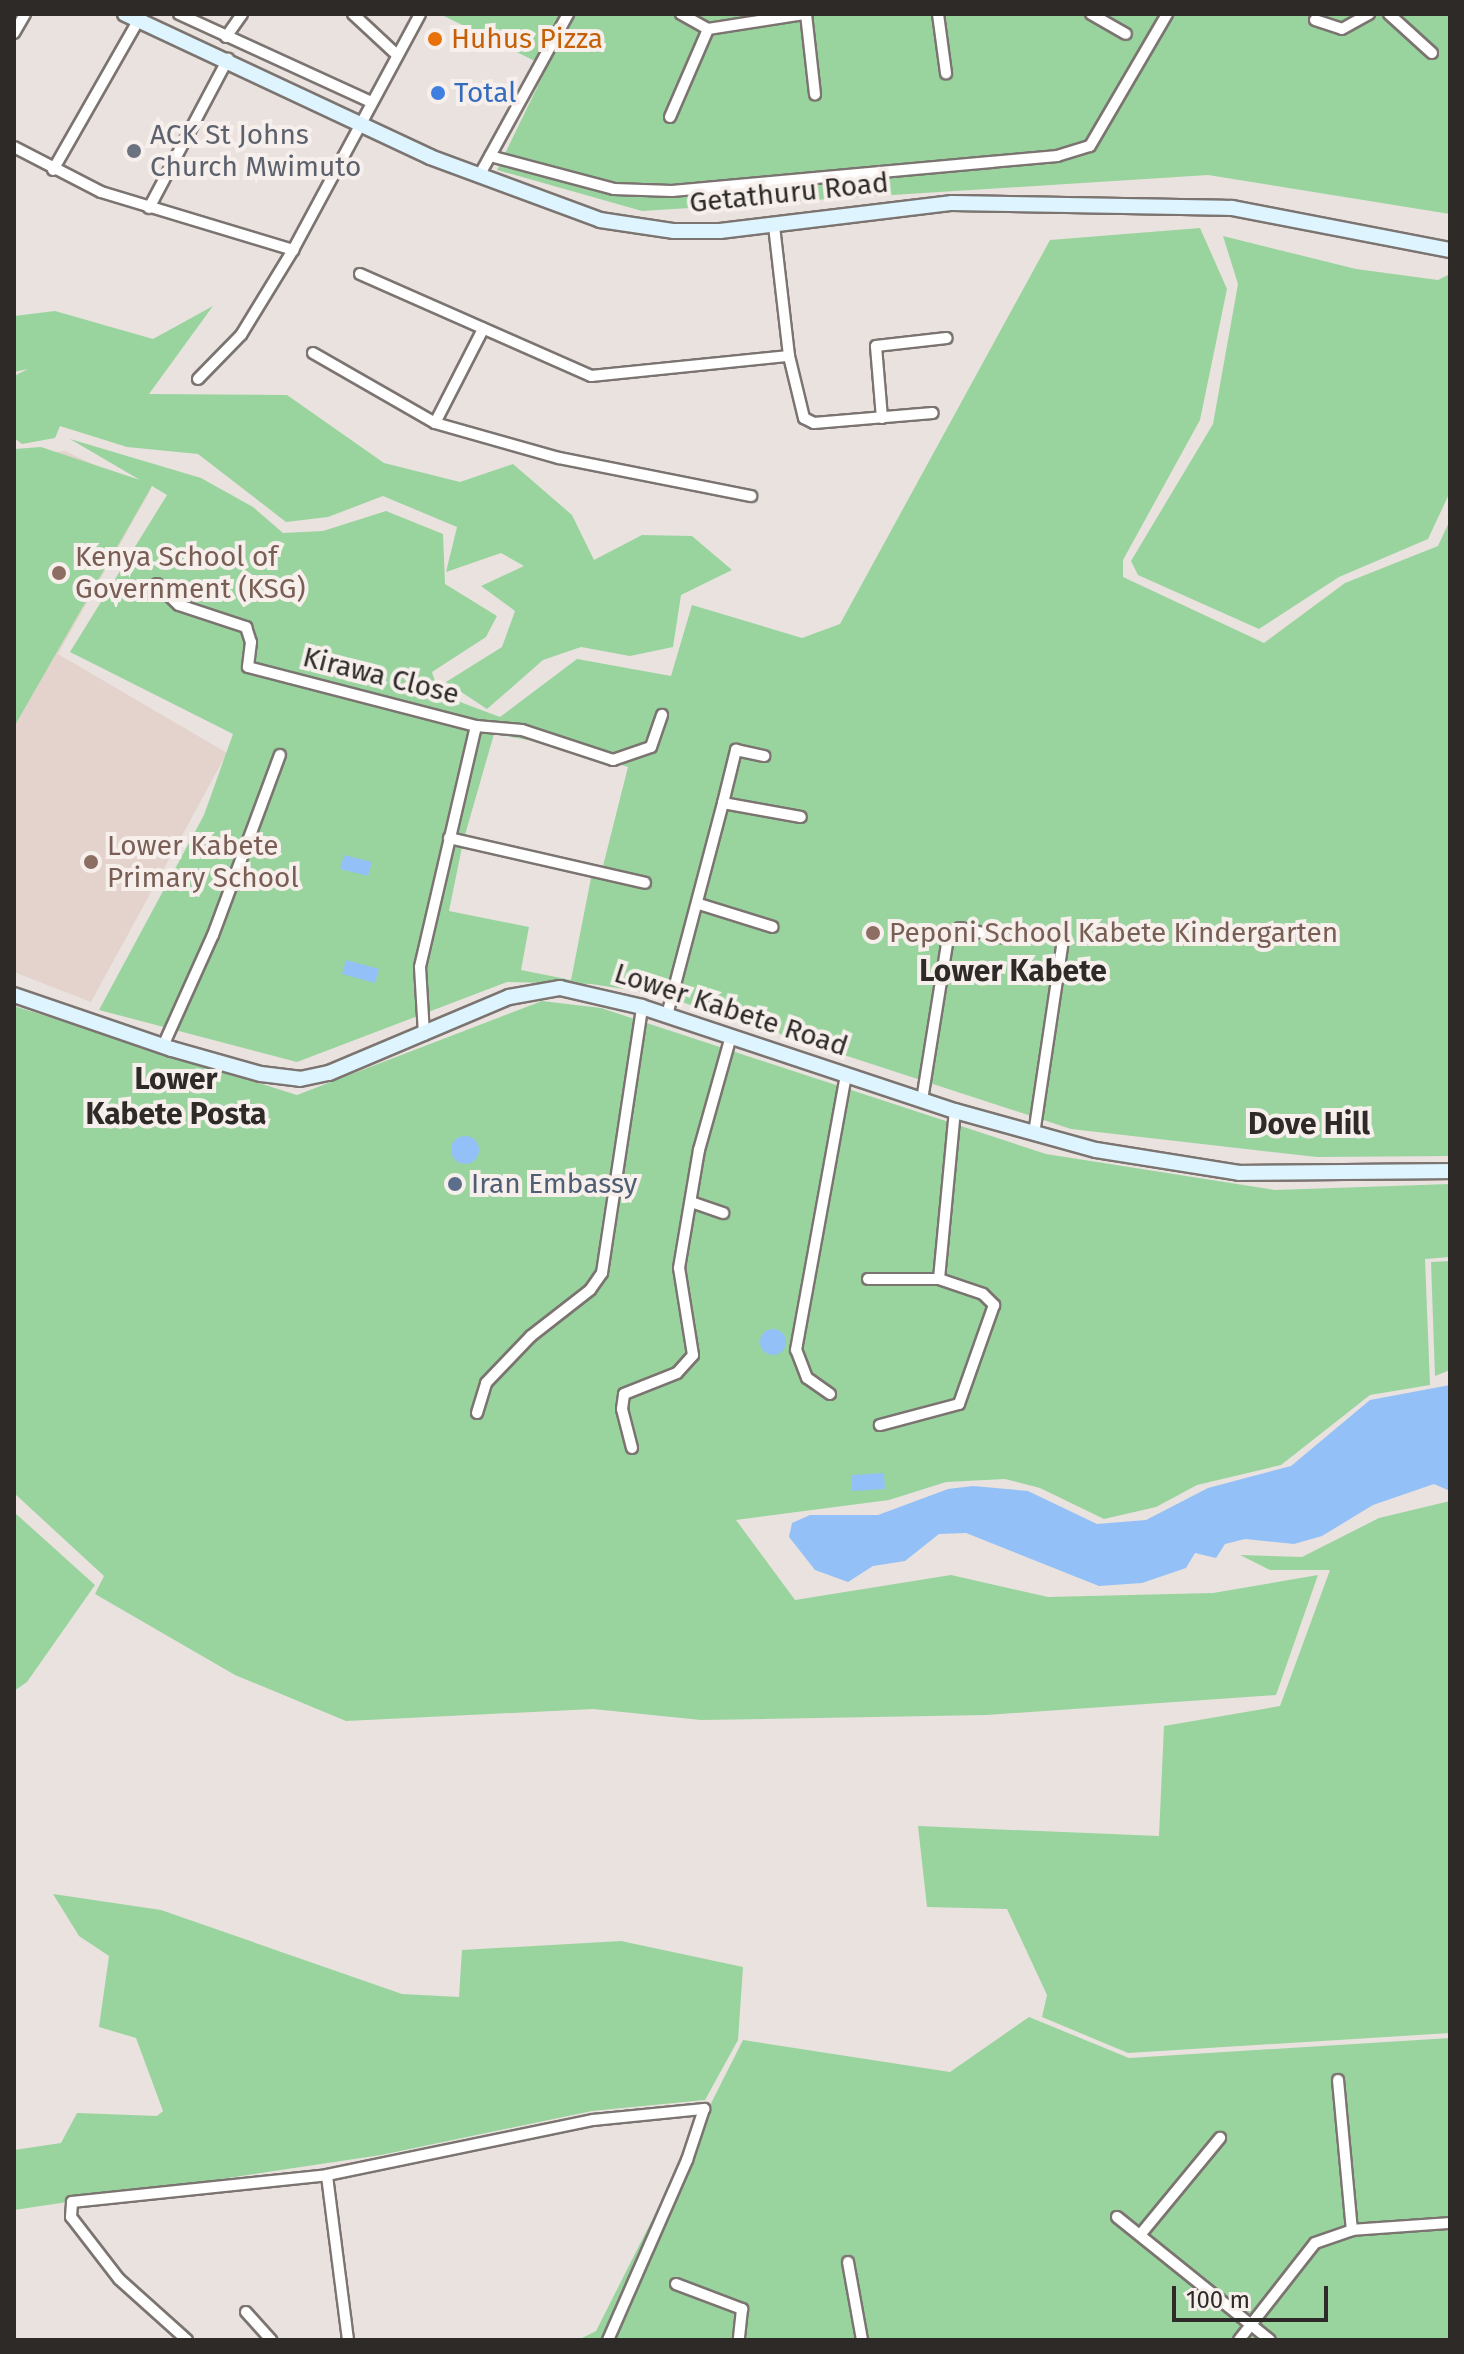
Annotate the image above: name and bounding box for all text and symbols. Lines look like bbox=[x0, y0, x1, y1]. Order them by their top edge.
place label: Huhus Pizza bbox=[451, 22, 603, 56]
marker: Huhus Pizza bbox=[426, 30, 444, 48]
place label: Total bbox=[454, 76, 516, 110]
marker: Total bbox=[429, 84, 447, 102]
place label: ACK St Johns Church Mwimuto bbox=[150, 118, 361, 184]
marker: ACK St Johns Church Mwimuto bbox=[125, 142, 143, 160]
street label: Getathuru Road bbox=[688, 166, 890, 220]
place label: Kenya School of Government (KSG) bbox=[75, 540, 306, 606]
marker: Kenya School of Government (KSG) bbox=[50, 564, 68, 582]
street label: Kirawa Close bbox=[299, 640, 463, 712]
place label: Lower Kabete Primary School bbox=[107, 829, 299, 895]
marker: Lower Kabete Primary School bbox=[82, 853, 100, 871]
place label: Peponi School Kabete Kindergarten bbox=[889, 916, 1338, 950]
marker: Peponi School Kabete Kindergarten bbox=[864, 924, 882, 942]
district label: Lower Kabete bbox=[919, 953, 1107, 989]
street label: Lower Kabete Road bbox=[610, 956, 852, 1064]
district label: Lower Kabete Posta bbox=[85, 1061, 267, 1132]
district label: Dove Hill bbox=[1248, 1106, 1370, 1142]
place label: Iran Embassy bbox=[471, 1167, 637, 1201]
marker: Iran Embassy bbox=[446, 1175, 464, 1193]
scale bar bbox=[1176, 2270, 1332, 2320]
text: 100 m bbox=[1186, 2286, 1250, 2314]

